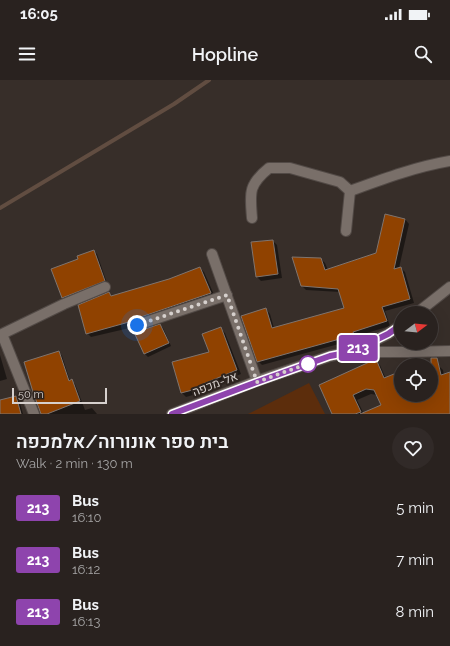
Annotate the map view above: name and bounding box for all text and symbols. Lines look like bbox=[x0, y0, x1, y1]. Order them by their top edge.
text: 16:05 bbox=[20, 5, 58, 23]
icon: menu bbox=[16, 43, 38, 65]
icon: search bbox=[412, 43, 434, 65]
text: Hopline bbox=[192, 44, 258, 65]
north arrow bbox=[394, 306, 438, 350]
map controls bbox=[394, 306, 438, 402]
your location bbox=[127, 315, 147, 335]
line badge: 213 bbox=[335, 335, 381, 361]
text: 213 bbox=[347, 340, 369, 356]
unlabelled marker bbox=[299, 355, 317, 373]
button: locate bbox=[394, 358, 438, 402]
street label: אל-מכפה bbox=[190, 369, 240, 399]
scale bar bbox=[12, 386, 107, 405]
text: 50 m bbox=[18, 388, 44, 401]
button: heart bbox=[392, 427, 434, 469]
text: בית ספר אונורוה/אלמכפה bbox=[16, 430, 228, 452]
text: Walk · 2 min · 130 m bbox=[16, 456, 133, 471]
text: Bus bbox=[72, 492, 99, 510]
text: 5 min bbox=[396, 499, 434, 517]
text: 213 bbox=[27, 500, 49, 516]
text: 16:10 bbox=[72, 510, 101, 525]
text: Bus bbox=[72, 544, 99, 562]
text: 7 min bbox=[396, 551, 434, 569]
text: 213 bbox=[27, 552, 49, 568]
text: 16:12 bbox=[72, 562, 100, 577]
text: Bus bbox=[72, 596, 99, 614]
text: 8 min bbox=[395, 603, 434, 621]
text: 213 bbox=[27, 604, 49, 620]
text: 16:13 bbox=[72, 614, 100, 629]

